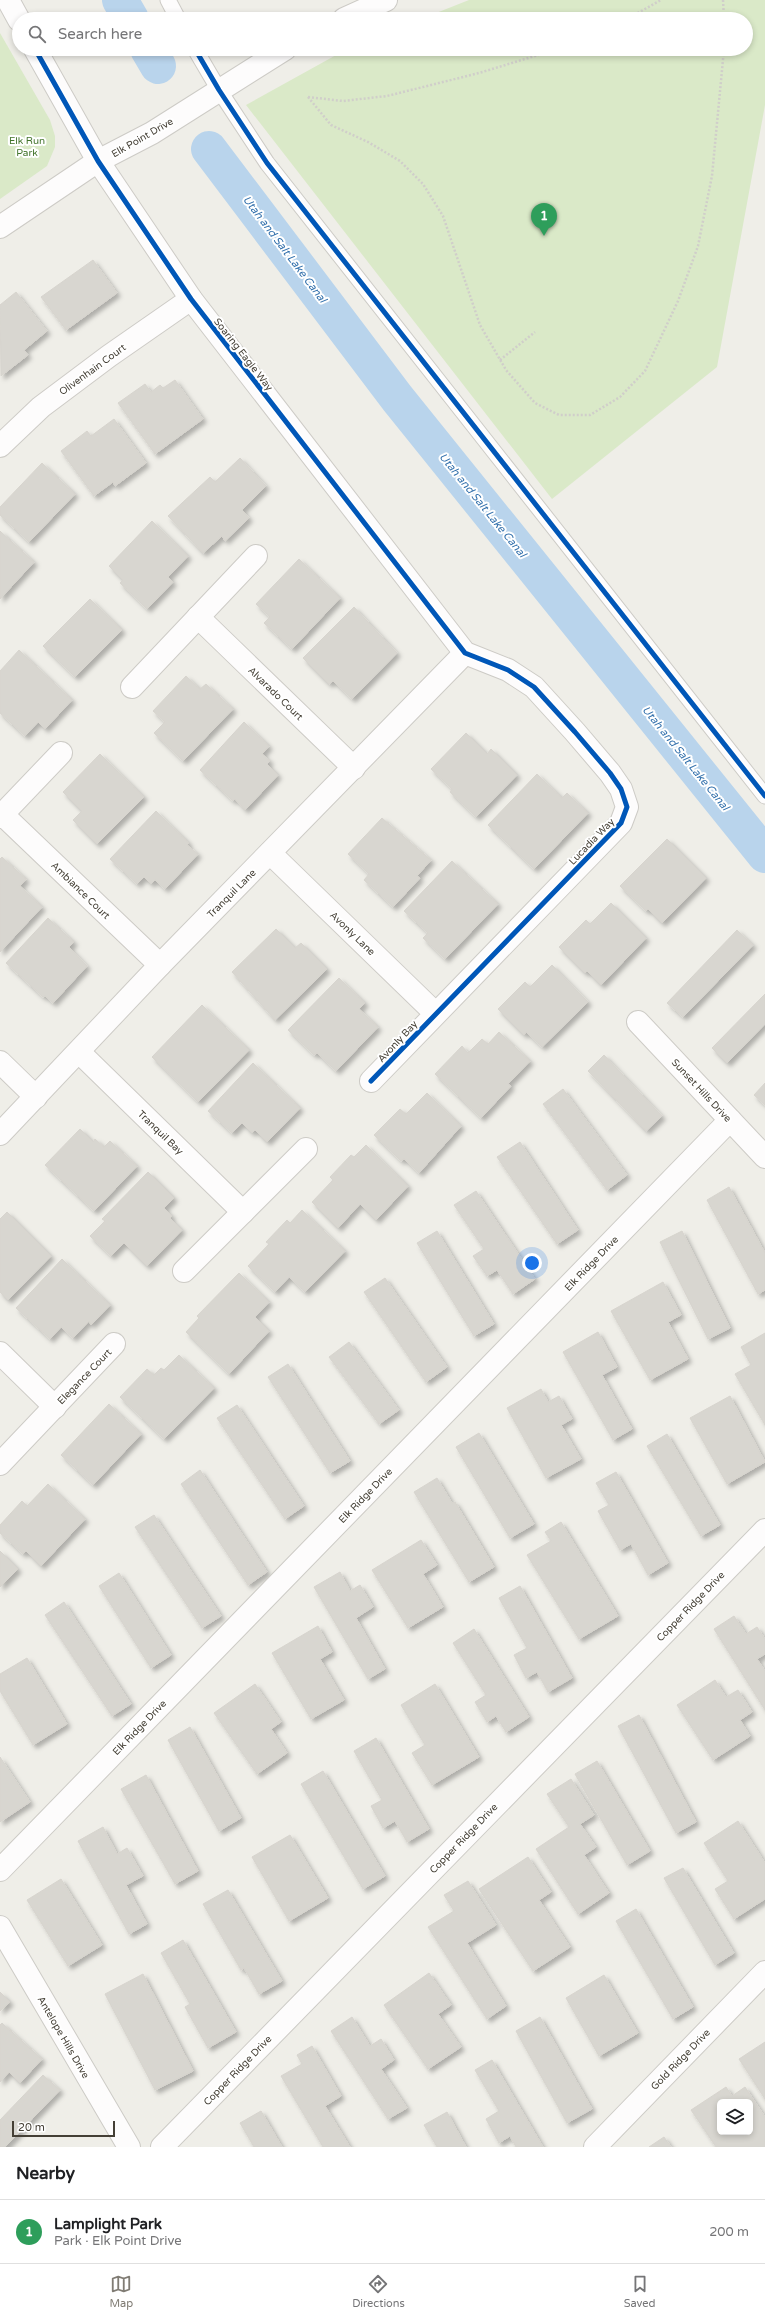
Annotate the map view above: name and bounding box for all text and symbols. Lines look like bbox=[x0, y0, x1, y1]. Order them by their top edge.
search box bbox=[12, 12, 753, 56]
icon: search bbox=[26, 23, 48, 45]
text: Search here bbox=[58, 25, 142, 43]
street label: Elk Point Drive bbox=[110, 115, 176, 160]
park label: Elk Run Park bbox=[9, 135, 45, 159]
water label: Utah and Salt Lake Canal bbox=[240, 193, 330, 306]
pin: 1 bbox=[531, 203, 557, 236]
street label: Soaring Eagle Way bbox=[211, 316, 276, 394]
street label: Olivenhain Court bbox=[57, 341, 128, 398]
water label: Utah and Salt Lake Canal bbox=[436, 450, 530, 561]
street label: Alvarado Court bbox=[245, 664, 305, 723]
water label: Utah and Salt Lake Canal bbox=[639, 703, 733, 814]
street label: Lucadia Way bbox=[566, 815, 617, 868]
street label: Ambiance Court bbox=[48, 860, 112, 922]
street label: Tranquil Lane bbox=[205, 867, 259, 921]
street label: Avonly Lane bbox=[327, 909, 378, 958]
street label: Avonly Bay bbox=[375, 1018, 421, 1065]
street label: Sunset Hills Drive bbox=[669, 1057, 734, 1125]
street label: Tranquil Bay bbox=[135, 1108, 186, 1158]
street label: Elk Ridge Drive bbox=[562, 1233, 621, 1294]
your location bbox=[522, 1253, 542, 1273]
street label: Elegance Court bbox=[55, 1346, 114, 1407]
street label: Elk Ridge Drive bbox=[336, 1465, 395, 1526]
street label: Copper Ridge Drive bbox=[654, 1569, 727, 1644]
street label: Elk Ridge Drive bbox=[110, 1697, 169, 1758]
street label: Copper Ridge Drive bbox=[427, 1801, 500, 1876]
street label: Antelope Hills Drive bbox=[35, 1994, 92, 2081]
street label: Gold Ridge Drive bbox=[649, 2026, 713, 2093]
street label: Copper Ridge Drive bbox=[201, 2033, 274, 2108]
map controls bbox=[717, 2099, 753, 2135]
button: layers bbox=[717, 2099, 753, 2135]
scale bar bbox=[12, 2119, 115, 2138]
text: 20 m bbox=[18, 2121, 45, 2134]
text: Nearby bbox=[16, 2163, 75, 2184]
text: Lamplight Park bbox=[54, 2215, 162, 2233]
text: 1 bbox=[25, 2224, 33, 2240]
text: 200 m bbox=[709, 2224, 749, 2240]
text: Park · Elk Point Drive bbox=[54, 2233, 182, 2249]
tab: Map bbox=[109, 2273, 133, 2310]
tab: Directions bbox=[352, 2273, 405, 2310]
tab: Saved bbox=[624, 2273, 656, 2310]

